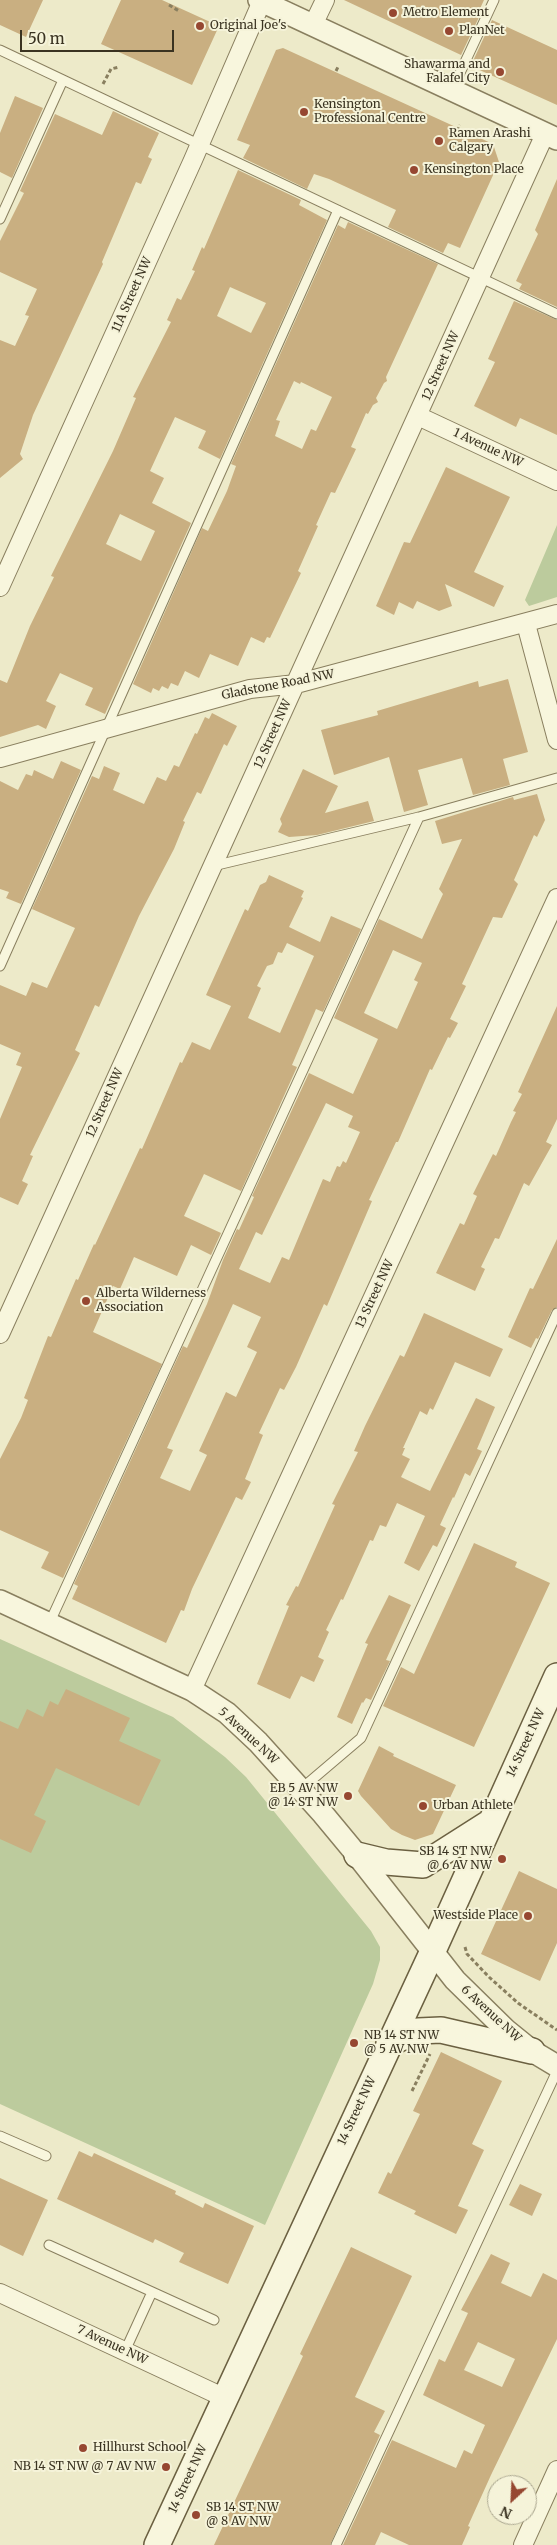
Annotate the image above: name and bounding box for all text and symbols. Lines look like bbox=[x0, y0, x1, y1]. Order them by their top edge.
place label: Metro Element bbox=[403, 6, 489, 20]
marker: Metro Element bbox=[387, 7, 399, 19]
place label: Original Joe's bbox=[210, 19, 286, 33]
scale bar bbox=[22, 20, 176, 52]
marker: Original Joe's bbox=[194, 20, 206, 32]
place label: PlanNet bbox=[459, 24, 505, 38]
marker: PlanNet bbox=[443, 25, 455, 37]
text: 50 m bbox=[28, 29, 65, 48]
place label: Shawarma and Falafel City bbox=[404, 58, 490, 86]
marker: Shawarma and Falafel City bbox=[494, 66, 506, 78]
place label: Kensington Professional Centre bbox=[314, 98, 426, 126]
marker: Kensington Professional Centre bbox=[298, 106, 310, 118]
place label: Ramen Arashi Calgary bbox=[449, 127, 531, 155]
marker: Ramen Arashi Calgary bbox=[433, 135, 445, 147]
place label: Kensington Place bbox=[424, 163, 524, 177]
marker: Kensington Place bbox=[408, 164, 420, 176]
street label: 11A Street NW bbox=[109, 255, 155, 335]
street label: 12 Street NW bbox=[419, 329, 463, 403]
street label: 1 Avenue NW bbox=[451, 426, 525, 470]
street label: Gladstone Road NW bbox=[221, 667, 335, 703]
street label: 12 Street NW bbox=[251, 697, 295, 771]
street label: 12 Street NW bbox=[83, 1066, 127, 1140]
street label: 13 Street NW bbox=[353, 1258, 397, 1330]
place label: Alberta Wilderness Association bbox=[96, 1287, 206, 1315]
marker: Alberta Wilderness Association bbox=[80, 1295, 92, 1307]
street label: 5 Avenue NW bbox=[215, 1705, 281, 1767]
street label: 14 Street NW bbox=[504, 1706, 548, 1780]
place label: EB 5 AV NW @ 14 ST NW bbox=[268, 1782, 338, 1810]
marker: EB 5 AV NW @ 14 ST NW bbox=[342, 1790, 354, 1802]
place label: Urban Athlete bbox=[433, 1799, 513, 1813]
marker: Urban Athlete bbox=[417, 1800, 429, 1812]
place label: SB 14 ST NW @ 6 AV NW bbox=[419, 1845, 492, 1873]
marker: SB 14 ST NW @ 6 AV NW bbox=[496, 1853, 508, 1865]
place label: Westside Place bbox=[434, 1909, 518, 1923]
marker: Westside Place bbox=[522, 1910, 534, 1922]
street label: 6 Avenue NW bbox=[458, 1983, 524, 2045]
place label: NB 14 ST NW @ 5 AV NW bbox=[364, 2029, 439, 2057]
marker: NB 14 ST NW @ 5 AV NW bbox=[348, 2037, 360, 2049]
street label: 14 Street NW bbox=[335, 2074, 379, 2148]
street label: 7 Avenue NW bbox=[74, 2322, 150, 2368]
place label: Hillhurst School bbox=[93, 2441, 187, 2455]
marker: Hillhurst School bbox=[77, 2442, 89, 2454]
street label: 14 Street NW bbox=[166, 2442, 210, 2516]
place label: NB 14 ST NW @ 7 AV NW bbox=[13, 2460, 156, 2474]
marker: NB 14 ST NW @ 7 AV NW bbox=[160, 2461, 172, 2473]
north arrow bbox=[487, 2475, 537, 2525]
place label: SB 14 ST NW @ 8 AV NW bbox=[206, 2501, 279, 2529]
text: N bbox=[497, 2502, 515, 2523]
marker: SB 14 ST NW @ 8 AV NW bbox=[190, 2509, 202, 2521]

